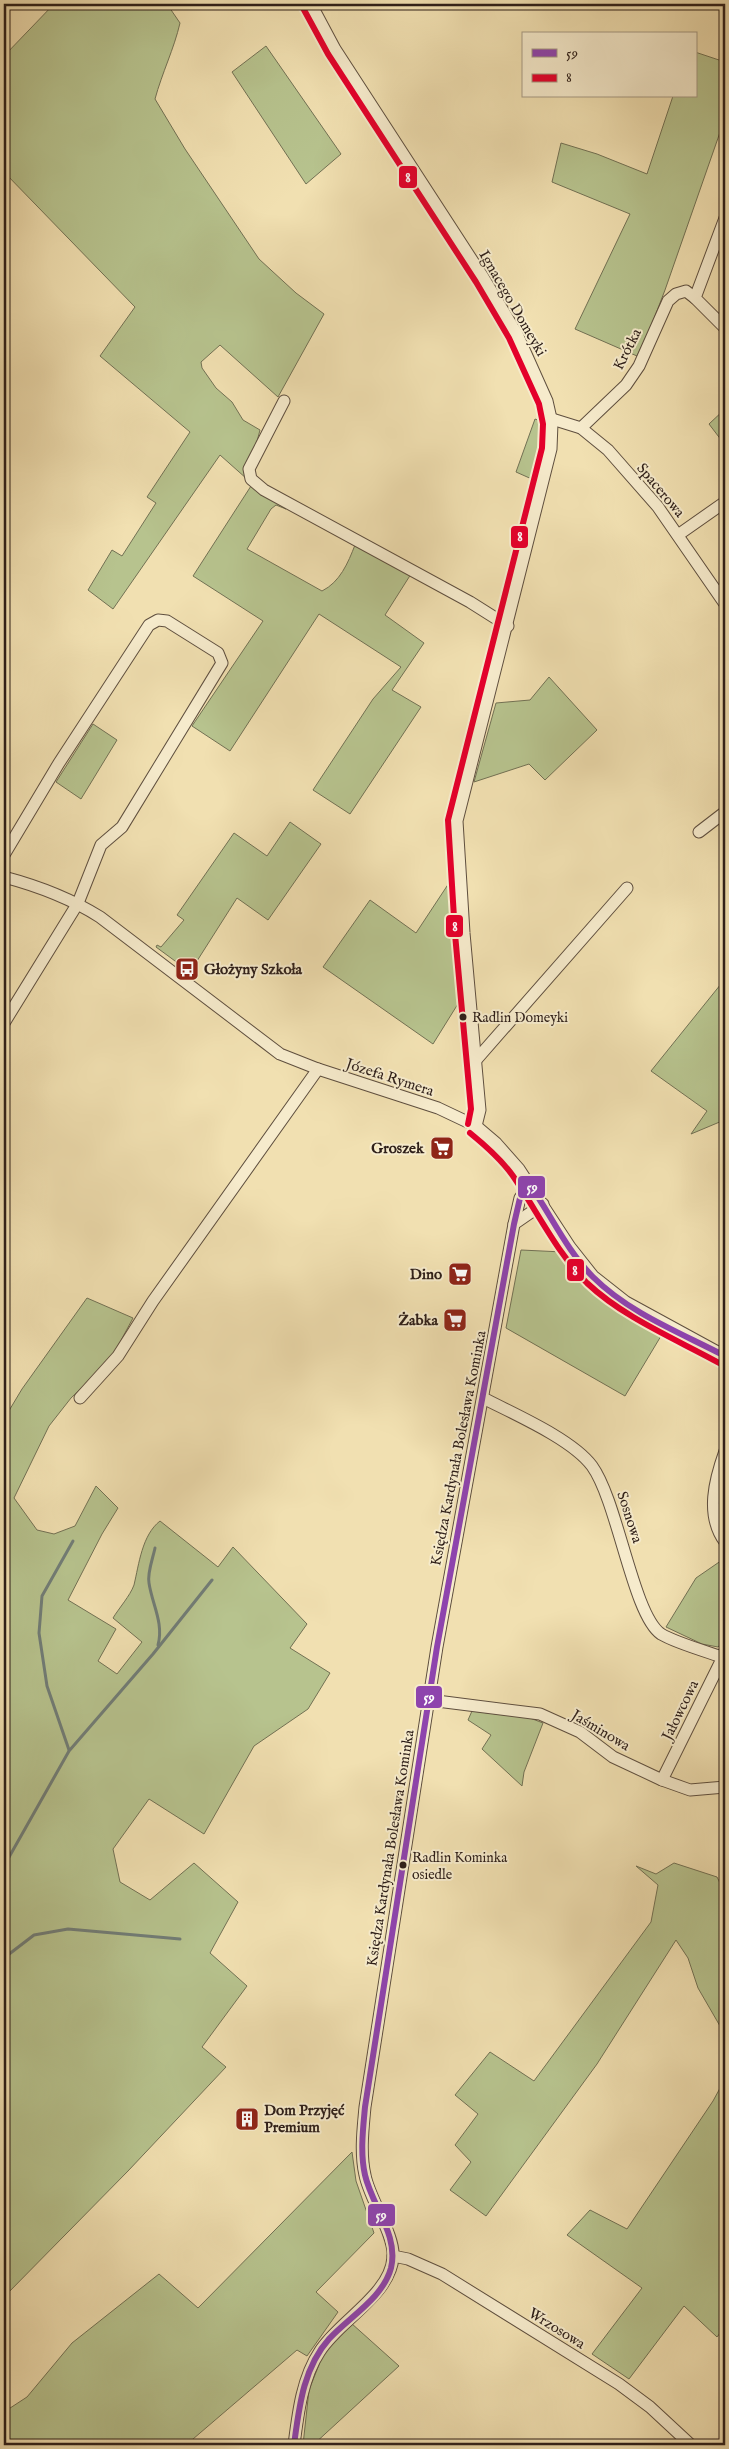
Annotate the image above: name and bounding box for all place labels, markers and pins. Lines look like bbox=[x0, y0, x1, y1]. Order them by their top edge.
bus stop icon: Głożyny Szkoła bbox=[174, 956, 200, 982]
place label: Głożyny Szkoła bbox=[204, 960, 303, 979]
place label: Radlin Domeyki bbox=[472, 1009, 568, 1027]
marker: Radlin Domeyki bbox=[458, 1012, 468, 1022]
supermarket icon: Groszek bbox=[429, 1135, 455, 1161]
place label: Groszek bbox=[371, 1139, 425, 1158]
supermarket icon: Dino bbox=[447, 1261, 473, 1287]
place label: Dino bbox=[410, 1265, 442, 1284]
supermarket icon: Żabka bbox=[442, 1307, 468, 1333]
place label: Żabka bbox=[399, 1311, 439, 1330]
place label: Radlin Kominka osiedle bbox=[412, 1849, 508, 1884]
marker: Radlin Kominka osiedle bbox=[398, 1860, 408, 1870]
place label: Dom Przyjęć Premium bbox=[264, 2101, 345, 2137]
building icon: Dom Przyjęć Premium bbox=[234, 2106, 260, 2132]

